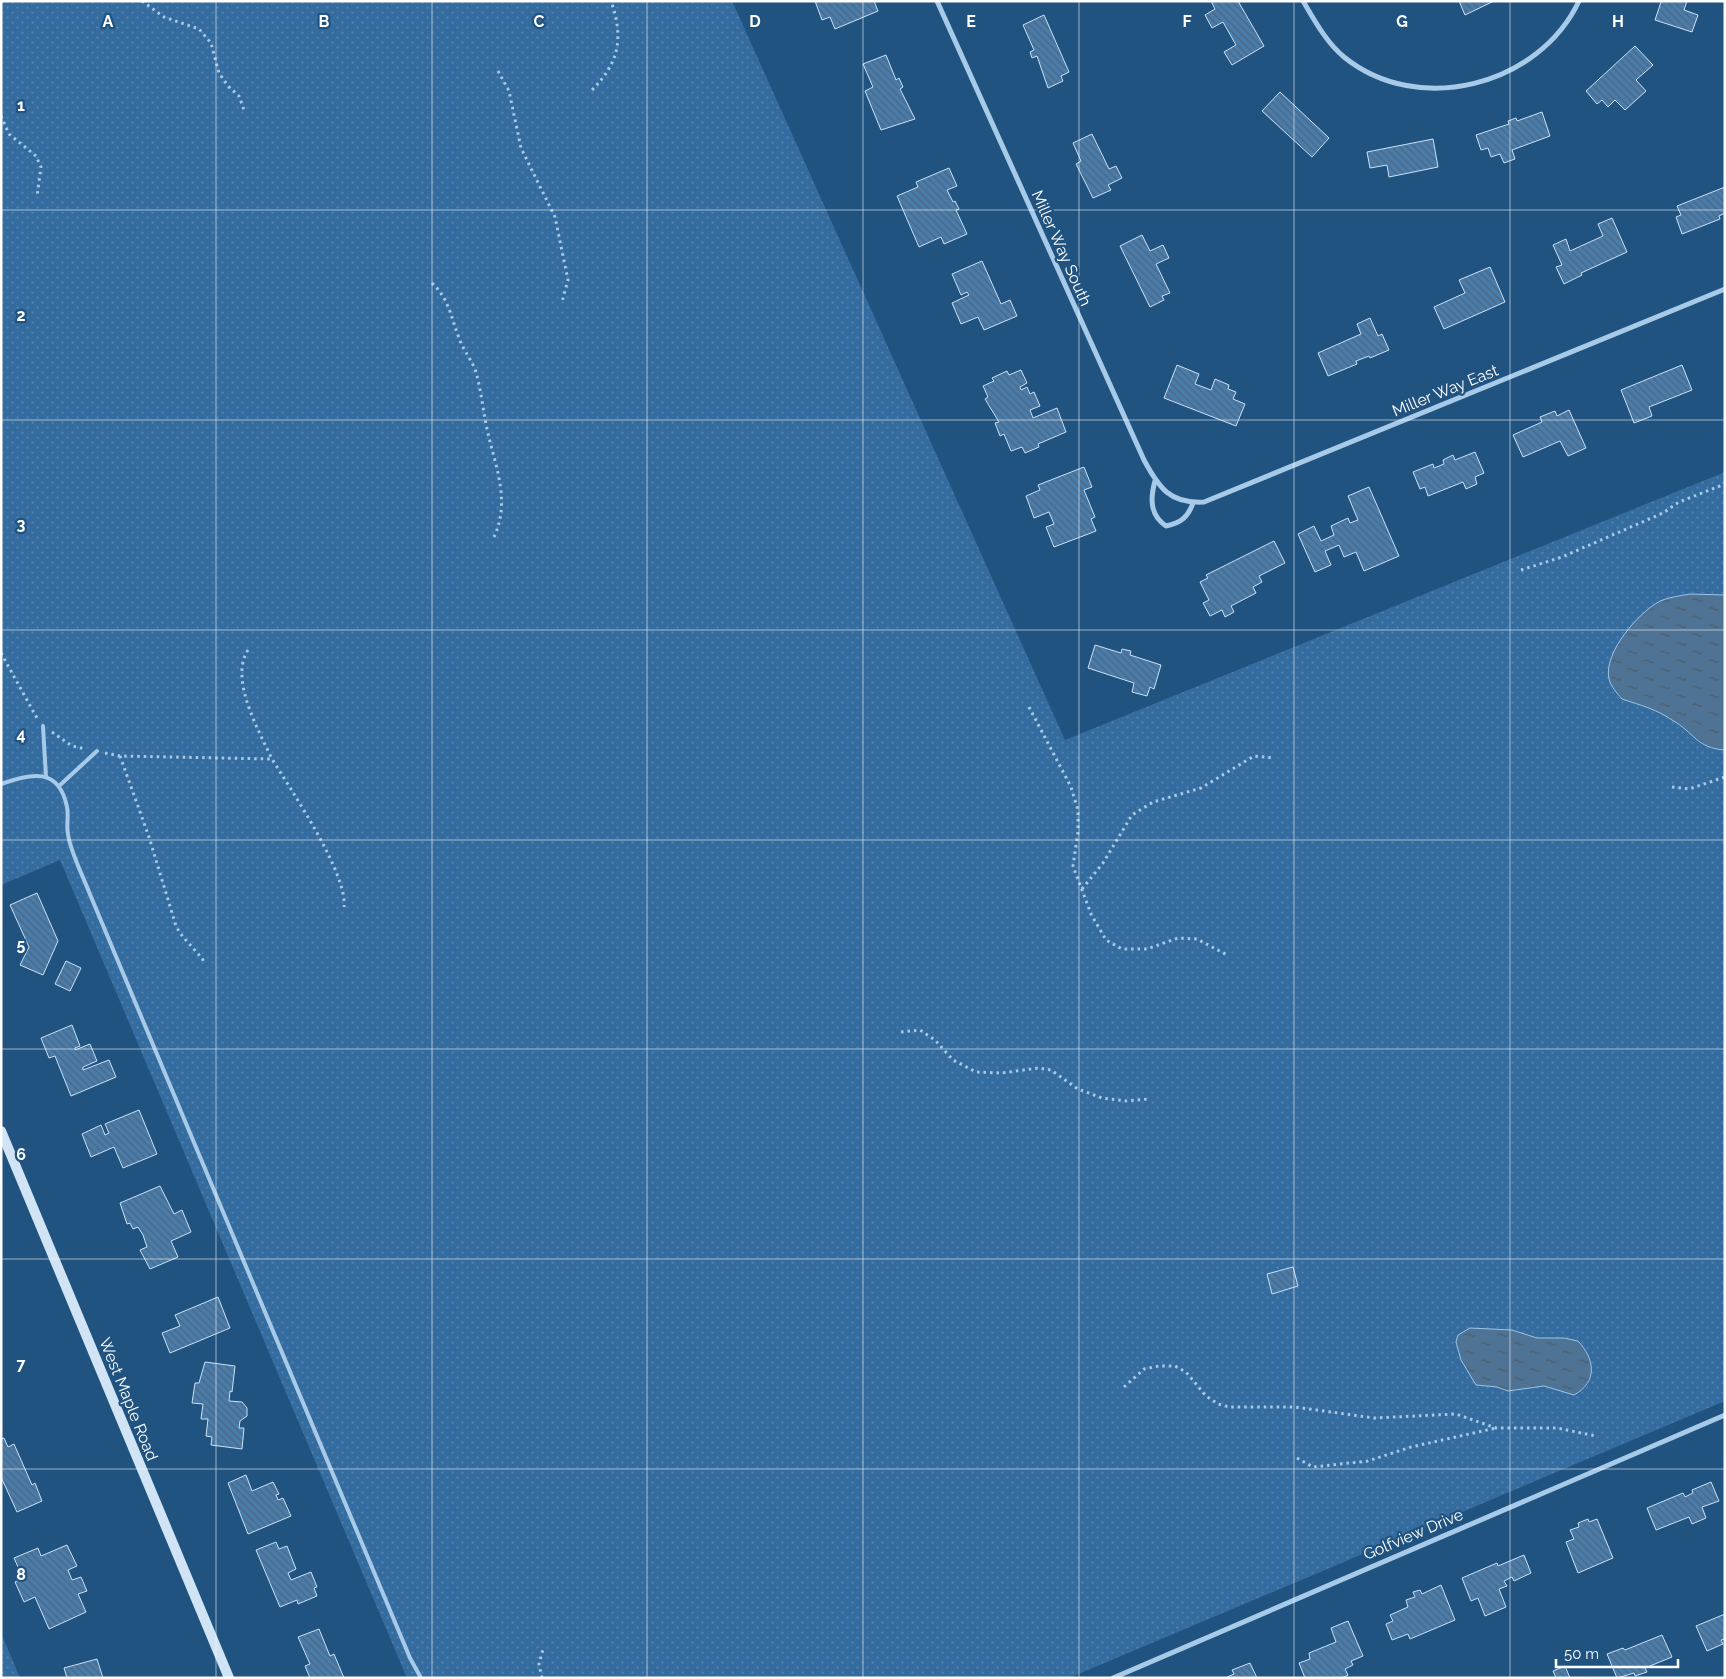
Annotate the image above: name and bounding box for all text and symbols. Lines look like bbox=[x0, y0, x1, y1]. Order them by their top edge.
text: A bbox=[103, 12, 114, 31]
text: B bbox=[319, 12, 330, 31]
text: C bbox=[534, 12, 545, 31]
text: D bbox=[749, 12, 761, 31]
text: E bbox=[966, 12, 976, 31]
text: F bbox=[1182, 12, 1192, 31]
text: G bbox=[1396, 12, 1408, 31]
text: H bbox=[1612, 12, 1624, 31]
text: 1 bbox=[17, 96, 25, 115]
street label: Miller Way South bbox=[1028, 187, 1096, 309]
text: 2 bbox=[16, 306, 26, 325]
street label: Miller Way East bbox=[1389, 360, 1502, 420]
text: 3 bbox=[17, 515, 26, 534]
text: 4 bbox=[16, 725, 26, 744]
text: 5 bbox=[17, 935, 26, 954]
text: 6 bbox=[16, 1145, 26, 1164]
street label: West Maple Road bbox=[95, 1335, 162, 1464]
text: 7 bbox=[17, 1355, 26, 1374]
street label: Golfview Drive bbox=[1360, 1505, 1466, 1564]
text: 8 bbox=[16, 1565, 26, 1584]
scale bar bbox=[1556, 1636, 1678, 1668]
text: 50 m bbox=[1564, 1645, 1599, 1663]

